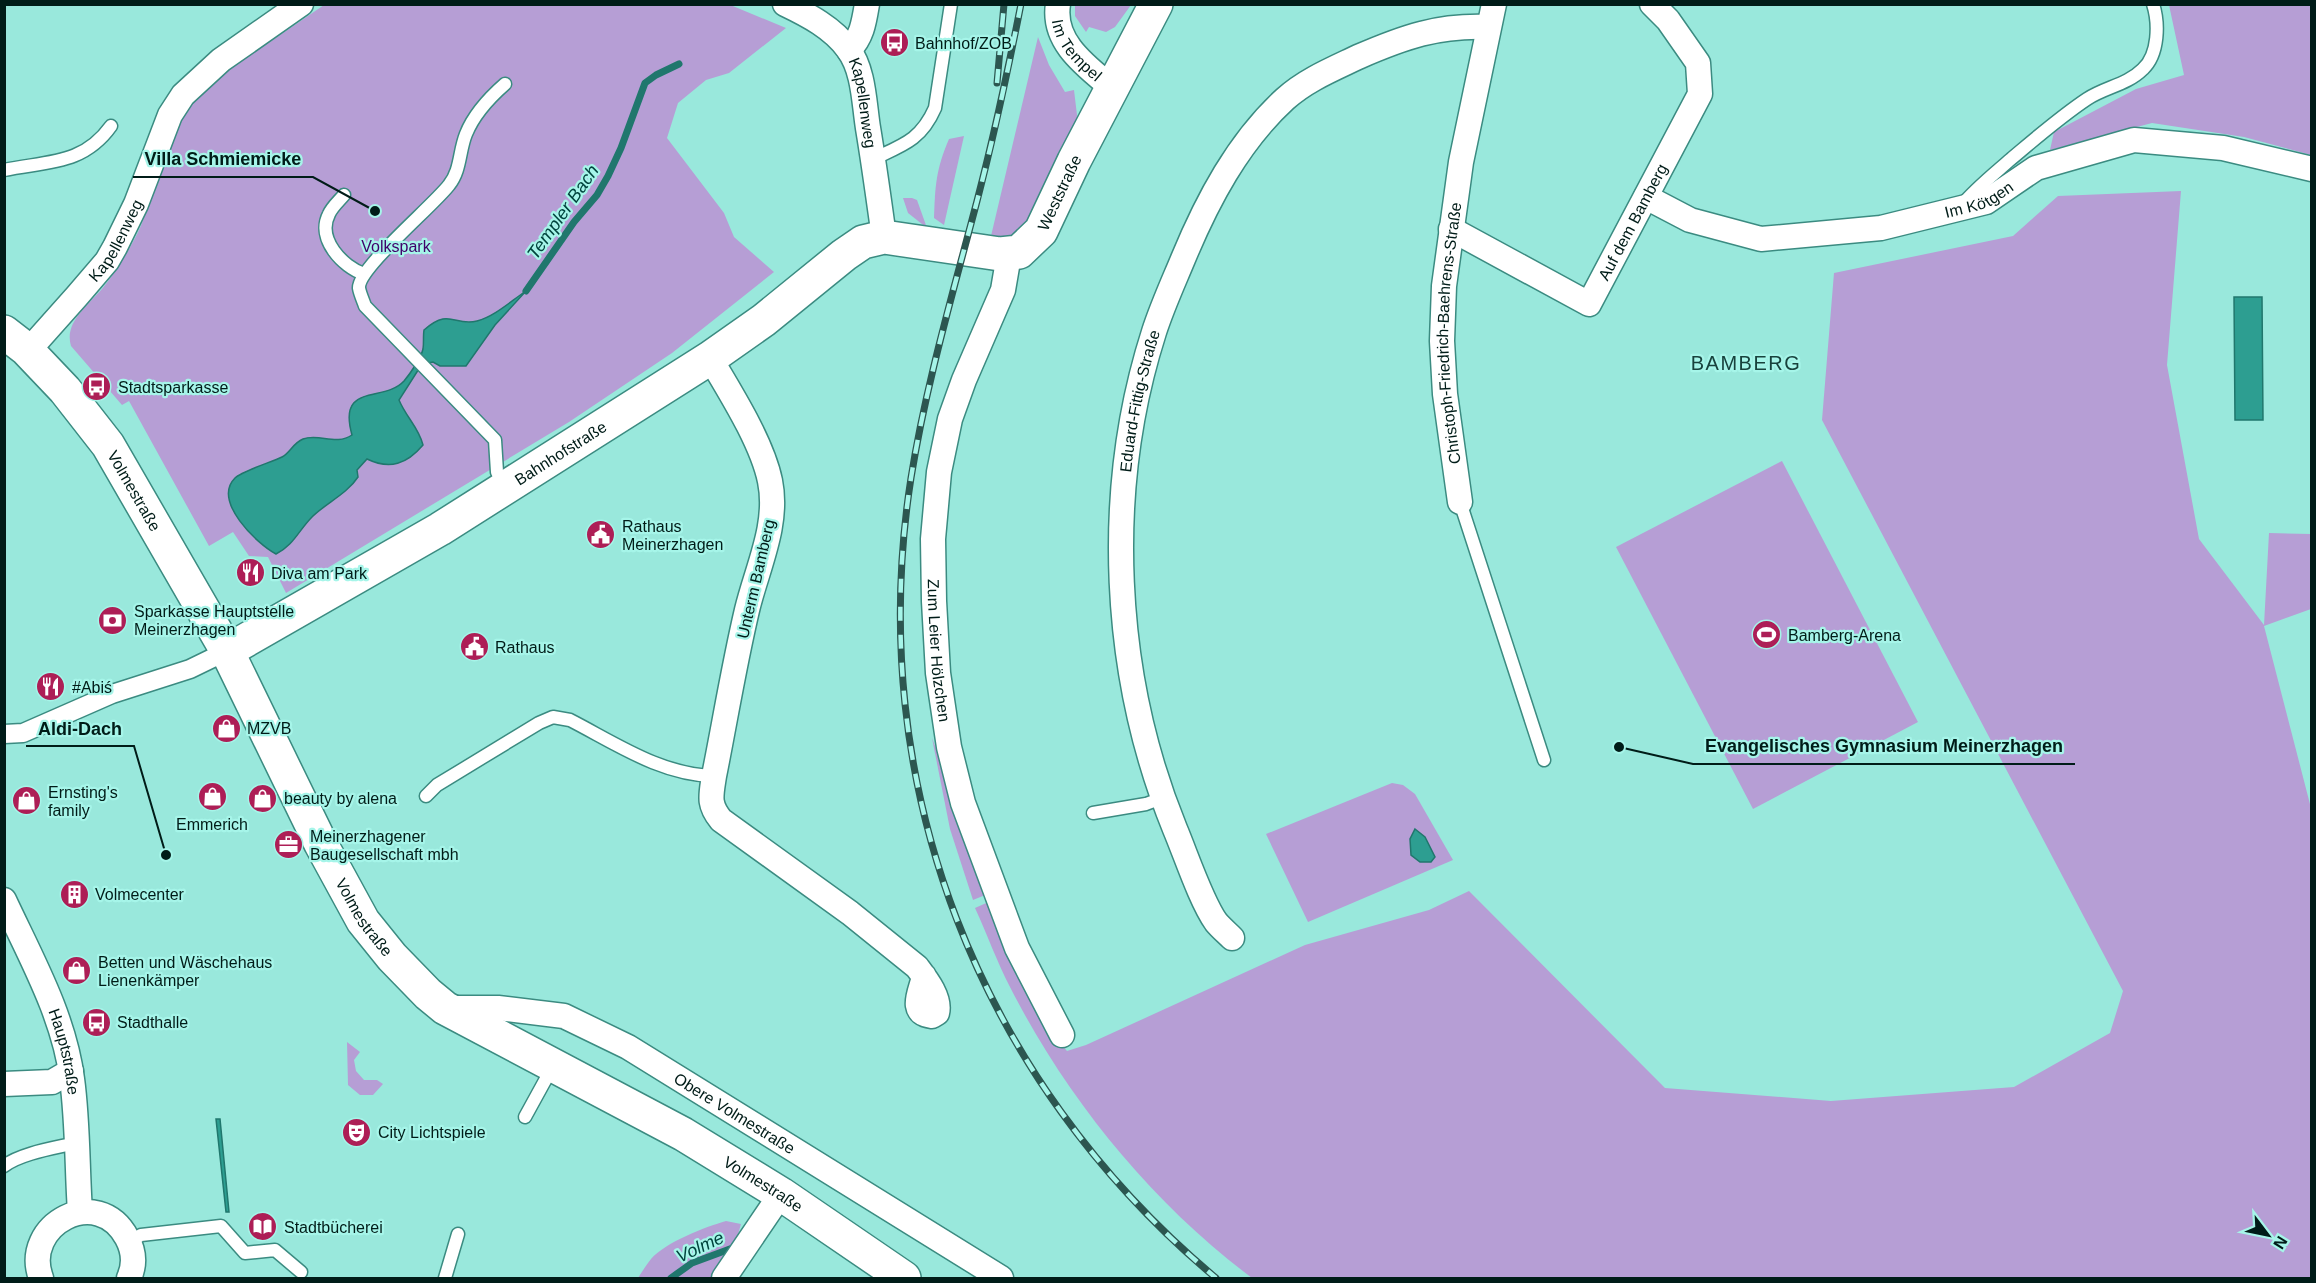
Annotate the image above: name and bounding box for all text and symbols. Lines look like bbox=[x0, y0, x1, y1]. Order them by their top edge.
street label: Im Tempel bbox=[1049, 18, 1105, 84]
bus stop icon: Bahnhof/ZOB bbox=[878, 27, 910, 59]
place label: Bahnhof/ZOB bbox=[915, 35, 1012, 52]
street label: Kapellenweg bbox=[846, 55, 880, 149]
callout: Villa Schmiemicke bbox=[133, 141, 313, 177]
text: Villa Schmiemicke bbox=[145, 149, 301, 169]
street label: Weststraße bbox=[1034, 152, 1084, 233]
water label: Templer Bach bbox=[523, 161, 603, 263]
street label: Auf dem Bamberg bbox=[1595, 161, 1670, 283]
street label: Im Kötgen bbox=[1943, 178, 2016, 220]
street label: Kapellenweg bbox=[85, 197, 145, 285]
street label: Christoph-Friedrich-Baehrens-Straße bbox=[1433, 201, 1464, 465]
park label: Volkspark bbox=[361, 238, 432, 255]
street label: Eduard-Fittig-Straße bbox=[1116, 328, 1163, 473]
district label: BAMBERG bbox=[1691, 352, 1801, 374]
bus stop icon: Stadtsparkasse bbox=[81, 371, 113, 403]
place label: Stadtsparkasse bbox=[118, 379, 228, 396]
street label: Bahnhofstraße bbox=[512, 417, 609, 488]
street label: Volmestraße bbox=[105, 448, 164, 534]
place label: Rathaus Meinerzhagen bbox=[622, 518, 723, 553]
street label: Unterm Bamberg bbox=[734, 518, 778, 640]
public building icon: Rathaus Meinerzhagen bbox=[585, 519, 617, 551]
restaurant icon: Diva am Park bbox=[234, 557, 266, 589]
place label: Diva am Park bbox=[271, 565, 368, 582]
street label: Zum Leier Hölzchen bbox=[925, 579, 954, 723]
place label: Sparkasse Hauptstelle Meinerzhagen bbox=[134, 603, 294, 638]
bank icon: Sparkasse Hauptstelle Meinerzhagen bbox=[97, 604, 129, 636]
sports icon: Bamberg-Arena bbox=[1751, 619, 1783, 651]
place label: Bamberg-Arena bbox=[1788, 627, 1901, 644]
public building icon: Rathaus bbox=[458, 631, 490, 663]
place label: Rathaus bbox=[495, 639, 555, 656]
restaurant icon: #Abiś bbox=[35, 671, 67, 703]
place label: #Abiś bbox=[72, 679, 112, 696]
callout: Aldi-Dach bbox=[26, 710, 134, 746]
shop icon: MZVB bbox=[210, 712, 242, 744]
text: Aldi-Dach bbox=[38, 719, 122, 739]
place label: MZVB bbox=[247, 720, 291, 737]
callout: Evangelisches Gymnasium Meinerzhagen bbox=[1693, 728, 2075, 764]
text: Evangelisches Gymnasium Meinerzhagen bbox=[1705, 736, 2063, 756]
shop icon: Emmerich bbox=[196, 780, 228, 812]
shop icon: beauty by alena bbox=[247, 782, 279, 814]
place label: Ernsting's family bbox=[48, 784, 118, 819]
shop icon: Ernsting's family bbox=[11, 785, 43, 817]
place label: beauty by alena bbox=[284, 790, 397, 807]
place label: Emmerich bbox=[176, 816, 248, 833]
place label: Meinerzhagener Baugesellschaft mbh bbox=[310, 828, 459, 863]
office icon: Meinerzhagener Baugesellschaft mbh bbox=[273, 829, 305, 861]
street label: Volmestraße bbox=[333, 875, 396, 959]
building icon: Volmecenter bbox=[58, 878, 90, 910]
place label: Volmecenter bbox=[95, 886, 185, 903]
place label: Betten und Wäschehaus Lienenkämper bbox=[98, 954, 272, 989]
shop icon: Betten und Wäschehaus Lienenkämper bbox=[61, 955, 93, 987]
street label: Hauptstraße bbox=[46, 1006, 82, 1096]
bus stop icon: Stadthalle bbox=[80, 1006, 112, 1038]
place label: Stadthalle bbox=[117, 1014, 188, 1031]
street label: Obere Volmestraße bbox=[671, 1069, 798, 1157]
theatre icon: City Lichtspiele bbox=[341, 1116, 373, 1148]
place label: City Lichtspiele bbox=[378, 1124, 486, 1141]
street label: Volmestraße bbox=[721, 1153, 806, 1215]
north arrow bbox=[2238, 1205, 2298, 1265]
library icon: Stadtbücherei bbox=[247, 1211, 279, 1243]
place label: Stadtbücherei bbox=[284, 1219, 383, 1236]
water label: Volme bbox=[673, 1227, 727, 1267]
text: N bbox=[2270, 1233, 2291, 1252]

